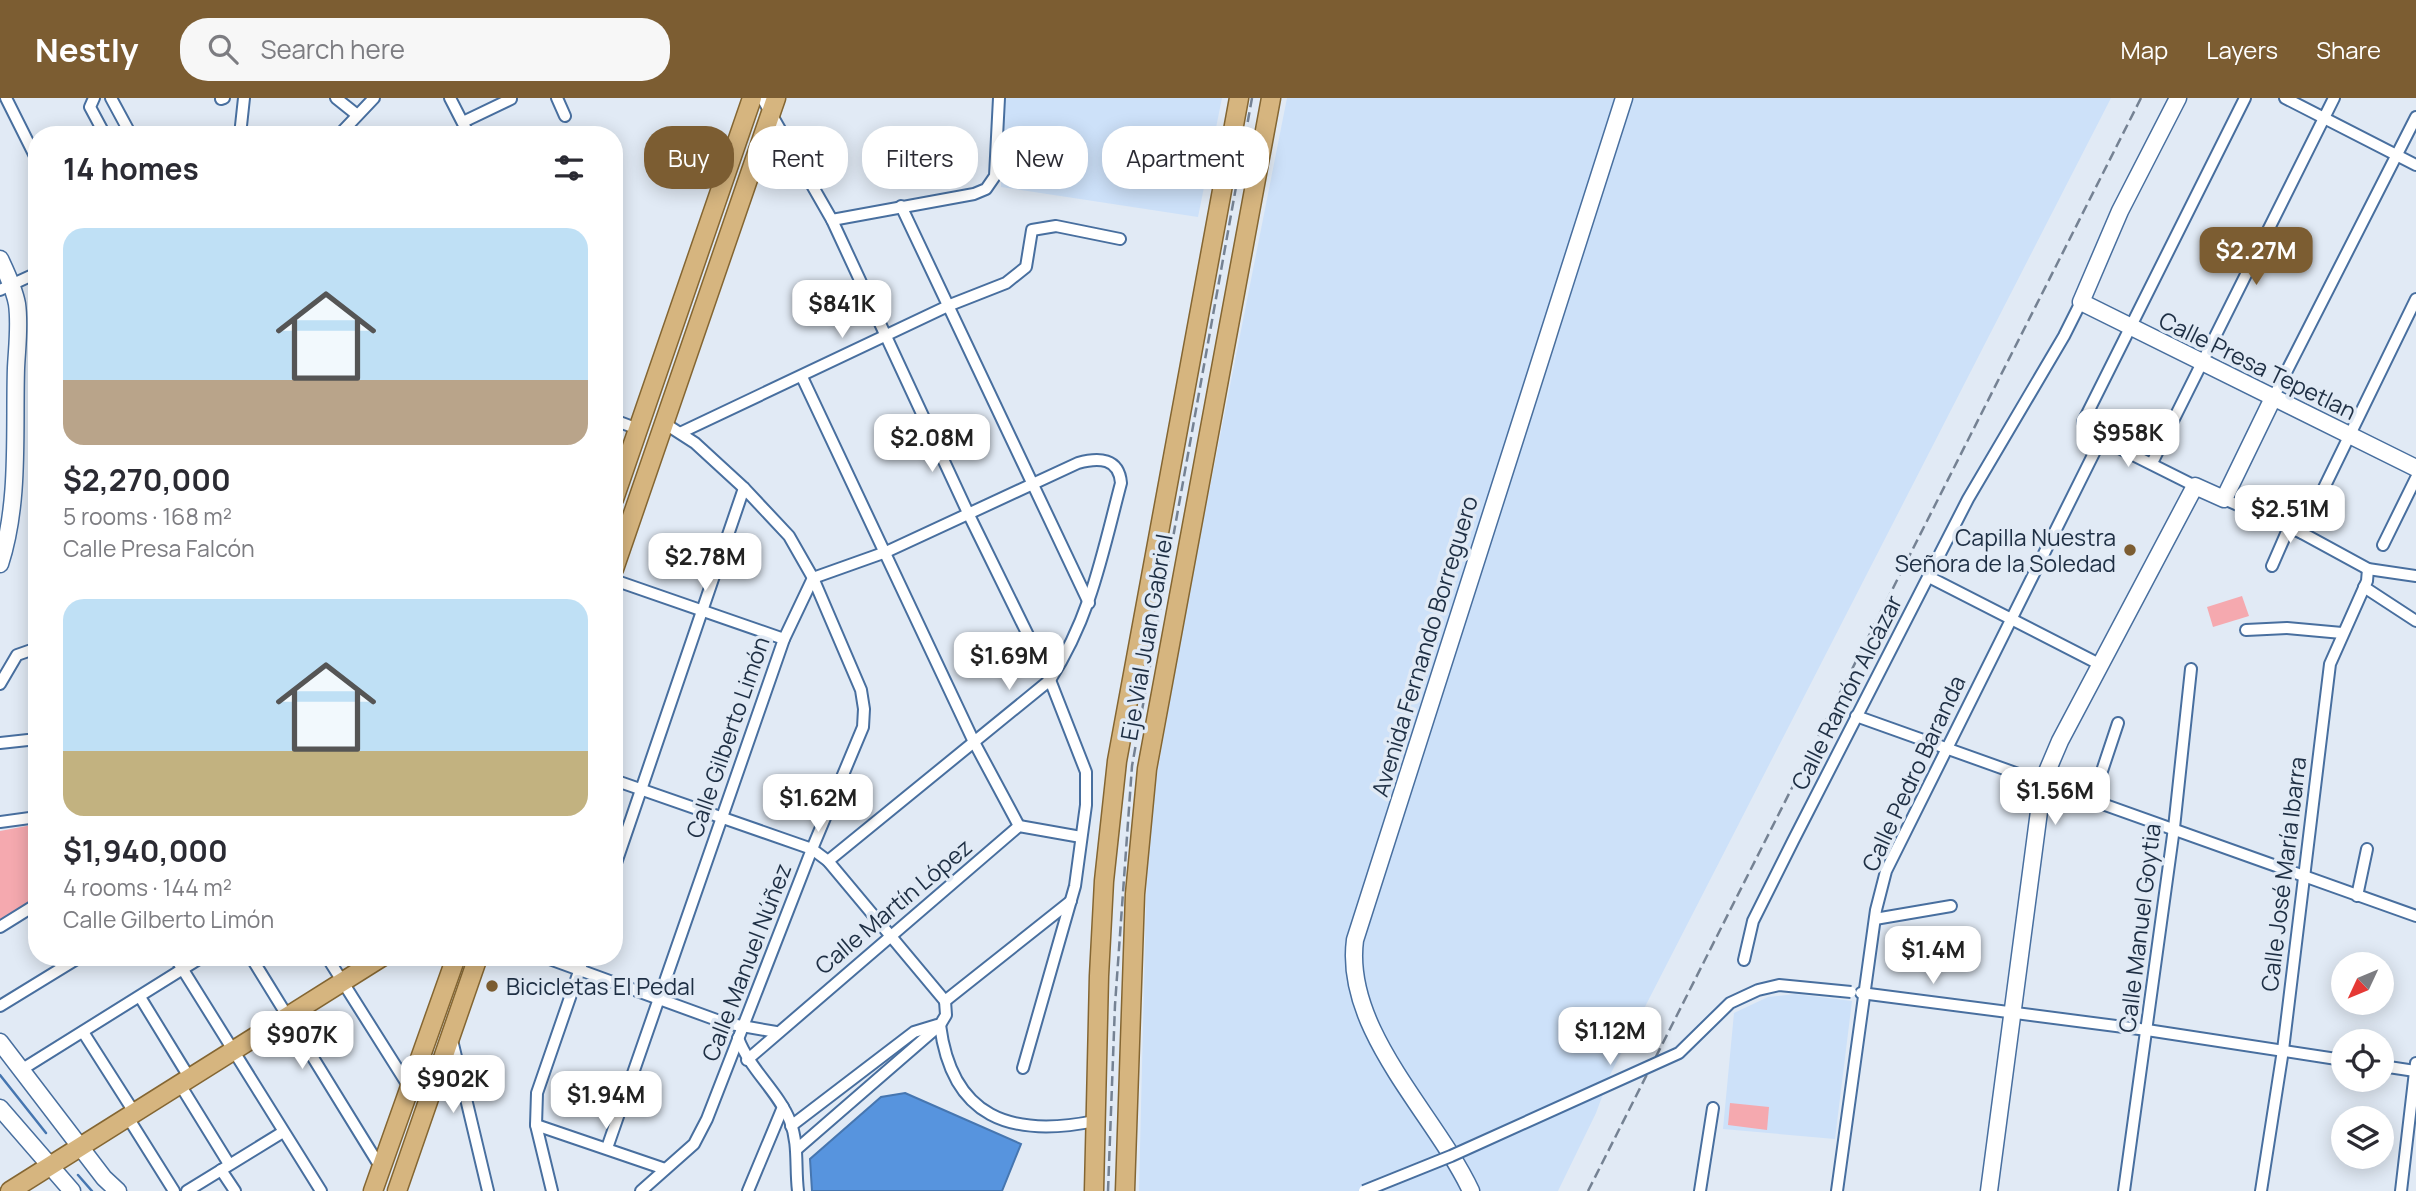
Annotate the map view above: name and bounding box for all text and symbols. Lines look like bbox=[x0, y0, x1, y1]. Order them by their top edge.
search box bbox=[180, 18, 670, 81]
text: Nestly bbox=[35, 27, 138, 72]
icon: search bbox=[204, 30, 242, 68]
text: Search here bbox=[260, 31, 405, 67]
text: Map bbox=[2121, 33, 2168, 66]
text: Layers bbox=[2206, 33, 2278, 66]
text: Share bbox=[2316, 33, 2381, 66]
chip: Buy bbox=[644, 126, 734, 189]
chip: Rent bbox=[748, 126, 848, 189]
chip: Filters bbox=[862, 126, 978, 189]
chip: New bbox=[992, 126, 1088, 189]
chip: Apartment bbox=[1102, 126, 1269, 189]
text: 14 homes bbox=[63, 148, 199, 189]
icon: filters bbox=[550, 149, 588, 187]
pin: $2.27M bbox=[2199, 228, 2313, 287]
text: $2.27M bbox=[2216, 234, 2296, 266]
icon: home bbox=[263, 273, 389, 399]
pin: $841K bbox=[793, 280, 891, 340]
text: $841K bbox=[808, 287, 876, 319]
street label: Calle Presa Tepetlan bbox=[2154, 303, 2362, 427]
pin: $958K bbox=[2079, 410, 2177, 469]
pin: $2.08M bbox=[875, 414, 989, 474]
text: $958K bbox=[2092, 416, 2164, 448]
text: $2.08M bbox=[890, 421, 974, 453]
text: $2,270,000 bbox=[63, 459, 231, 500]
pin: $2.51M bbox=[2233, 486, 2347, 545]
street label: Avenida Fernando Borreguero bbox=[1363, 492, 1485, 800]
text: $2.51M bbox=[2251, 492, 2329, 524]
text: 5 rooms · 168 m² bbox=[63, 500, 232, 532]
place label: Capilla Nuestra Señora de la Soledad bbox=[1895, 521, 2116, 579]
street label: Eje Vial Juan Gabriel bbox=[1112, 531, 1180, 743]
text: Calle Presa Falcón bbox=[63, 532, 255, 564]
pin: $2.78M bbox=[648, 533, 762, 593]
text: $2.78M bbox=[664, 540, 746, 572]
marker: Capilla Nuestra Señora de la Soledad bbox=[2122, 542, 2138, 558]
street label: Calle Ramón Alcázar bbox=[1783, 589, 1909, 795]
street label: Calle Gilberto Limón bbox=[678, 632, 776, 842]
pin: $1.69M bbox=[952, 632, 1066, 692]
text: $1.69M bbox=[970, 639, 1048, 671]
icon: home bbox=[263, 644, 389, 770]
street label: Calle Pedro Baranda bbox=[1854, 670, 1972, 876]
street label: Calle José María Ibarra bbox=[2253, 755, 2313, 993]
pin: $1.56M bbox=[1998, 768, 2112, 827]
pin: $1.62M bbox=[761, 774, 875, 834]
text: $1.56M bbox=[2016, 774, 2094, 806]
text: $1.62M bbox=[779, 781, 857, 813]
street label: Calle Manuel Goytia bbox=[2110, 822, 2168, 1034]
text: $1,940,000 bbox=[63, 830, 228, 871]
street label: Calle Martín López bbox=[808, 831, 978, 981]
street label: Calle Manuel Núñez bbox=[694, 858, 798, 1066]
text: 4 rooms · 144 m² bbox=[63, 871, 232, 903]
text: Calle Gilberto Limón bbox=[63, 903, 274, 935]
pin: $1.4M bbox=[1884, 926, 1982, 986]
text: $1.4M bbox=[1901, 933, 1965, 965]
north arrow bbox=[2331, 952, 2394, 1015]
map controls bbox=[2331, 952, 2394, 1169]
place label: Bicicletas El Pedal bbox=[506, 970, 695, 1002]
marker: Bicicletas El Pedal bbox=[484, 978, 500, 994]
pin: $1.12M bbox=[1553, 1007, 1667, 1067]
pin: $907K bbox=[253, 1012, 351, 1071]
text: $1.12M bbox=[1574, 1014, 1646, 1046]
text: $907K bbox=[266, 1018, 338, 1050]
button: locate bbox=[2331, 1029, 2394, 1092]
pin: $902K bbox=[404, 1056, 502, 1115]
text: $902K bbox=[417, 1062, 489, 1094]
pin: $1.94M bbox=[549, 1072, 663, 1131]
text: $1.94M bbox=[567, 1078, 645, 1110]
button: layers bbox=[2331, 1106, 2394, 1169]

